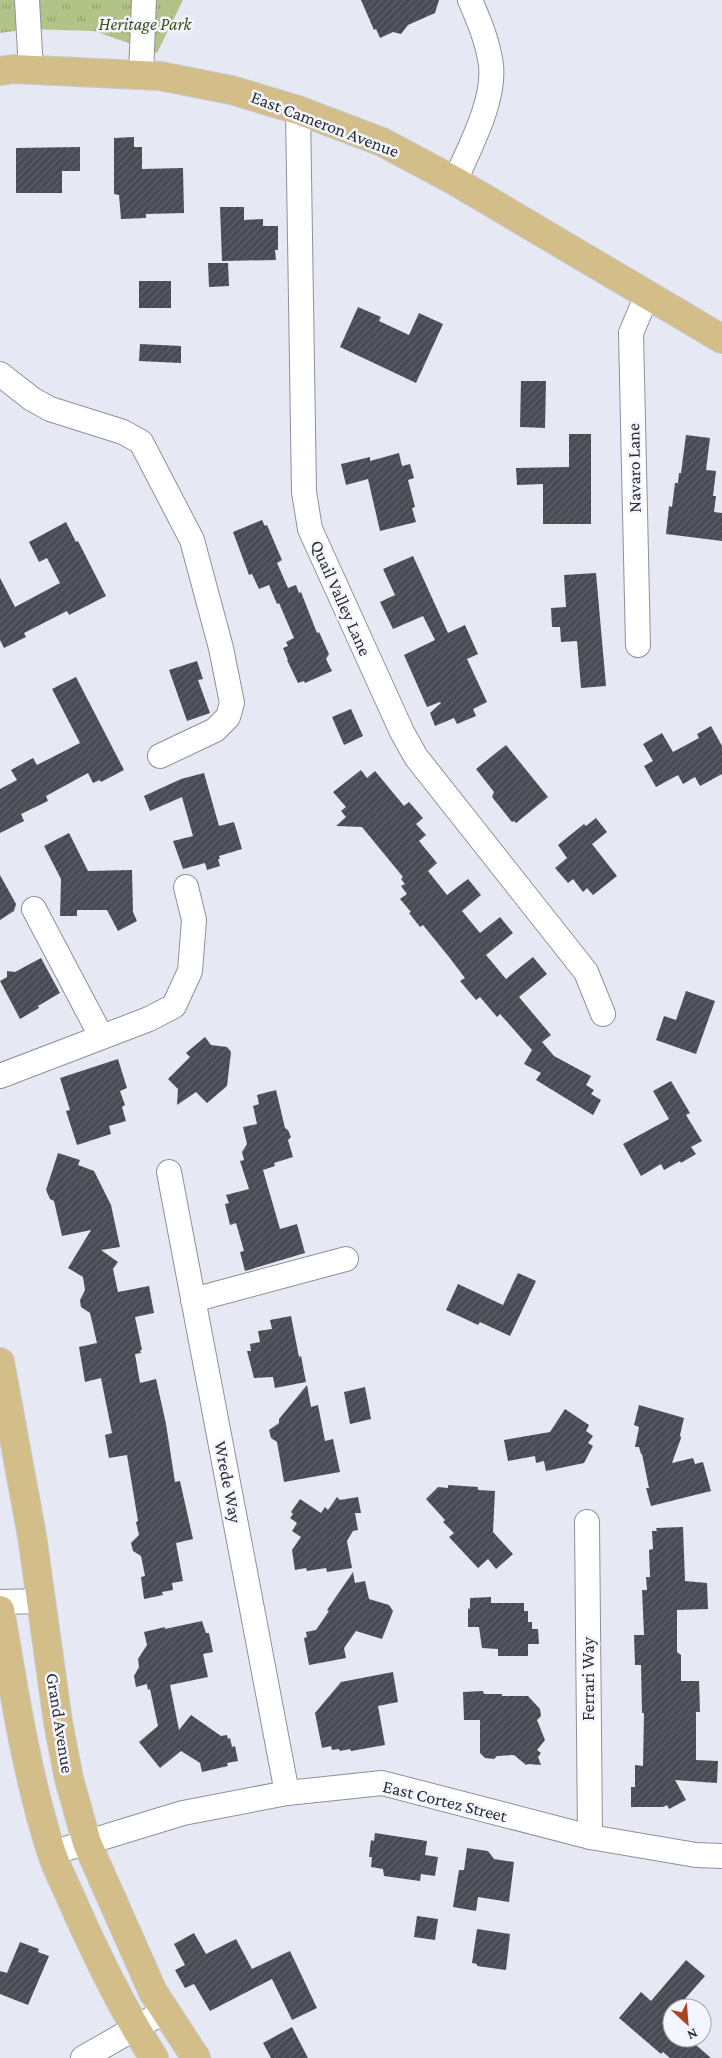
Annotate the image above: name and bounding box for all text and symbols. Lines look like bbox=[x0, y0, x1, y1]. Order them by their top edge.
park label: Heritage Park bbox=[99, 14, 193, 34]
street label: East Cameron Avenue bbox=[248, 87, 402, 161]
street label: Navaro Lane bbox=[623, 423, 645, 513]
street label: Quail Valley Lane bbox=[307, 537, 375, 659]
street label: Wrede Way bbox=[210, 1439, 246, 1525]
street label: Ferrari Way bbox=[578, 1636, 598, 1721]
street label: Grand Avenue bbox=[42, 1671, 78, 1775]
street label: East Cortez Street bbox=[381, 1776, 510, 1826]
north arrow bbox=[662, 1998, 712, 2048]
text: N bbox=[684, 2025, 700, 2044]

